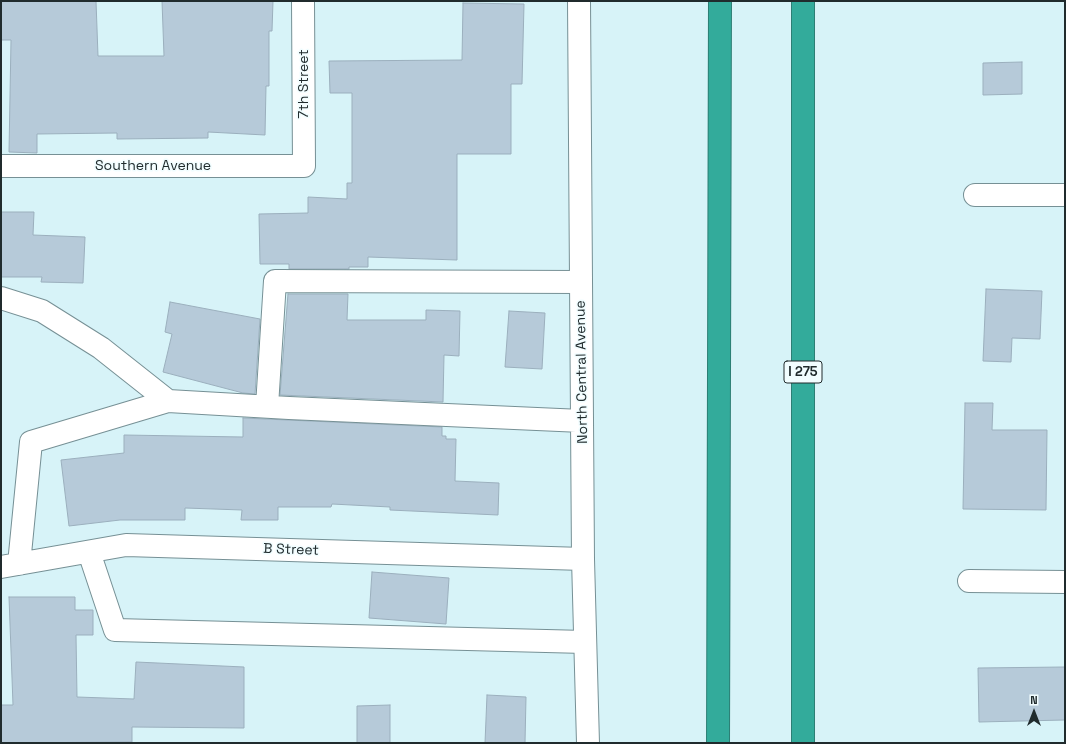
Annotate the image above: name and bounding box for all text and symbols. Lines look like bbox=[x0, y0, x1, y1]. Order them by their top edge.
street label: 7th Street bbox=[296, 49, 312, 119]
street label: Southern Avenue bbox=[95, 158, 211, 174]
street label: North Central Avenue bbox=[572, 300, 592, 444]
road number: I 275 bbox=[784, 361, 822, 383]
street label: B Street bbox=[263, 541, 319, 559]
north arrow bbox=[1014, 692, 1054, 732]
text: N bbox=[1030, 693, 1038, 707]

